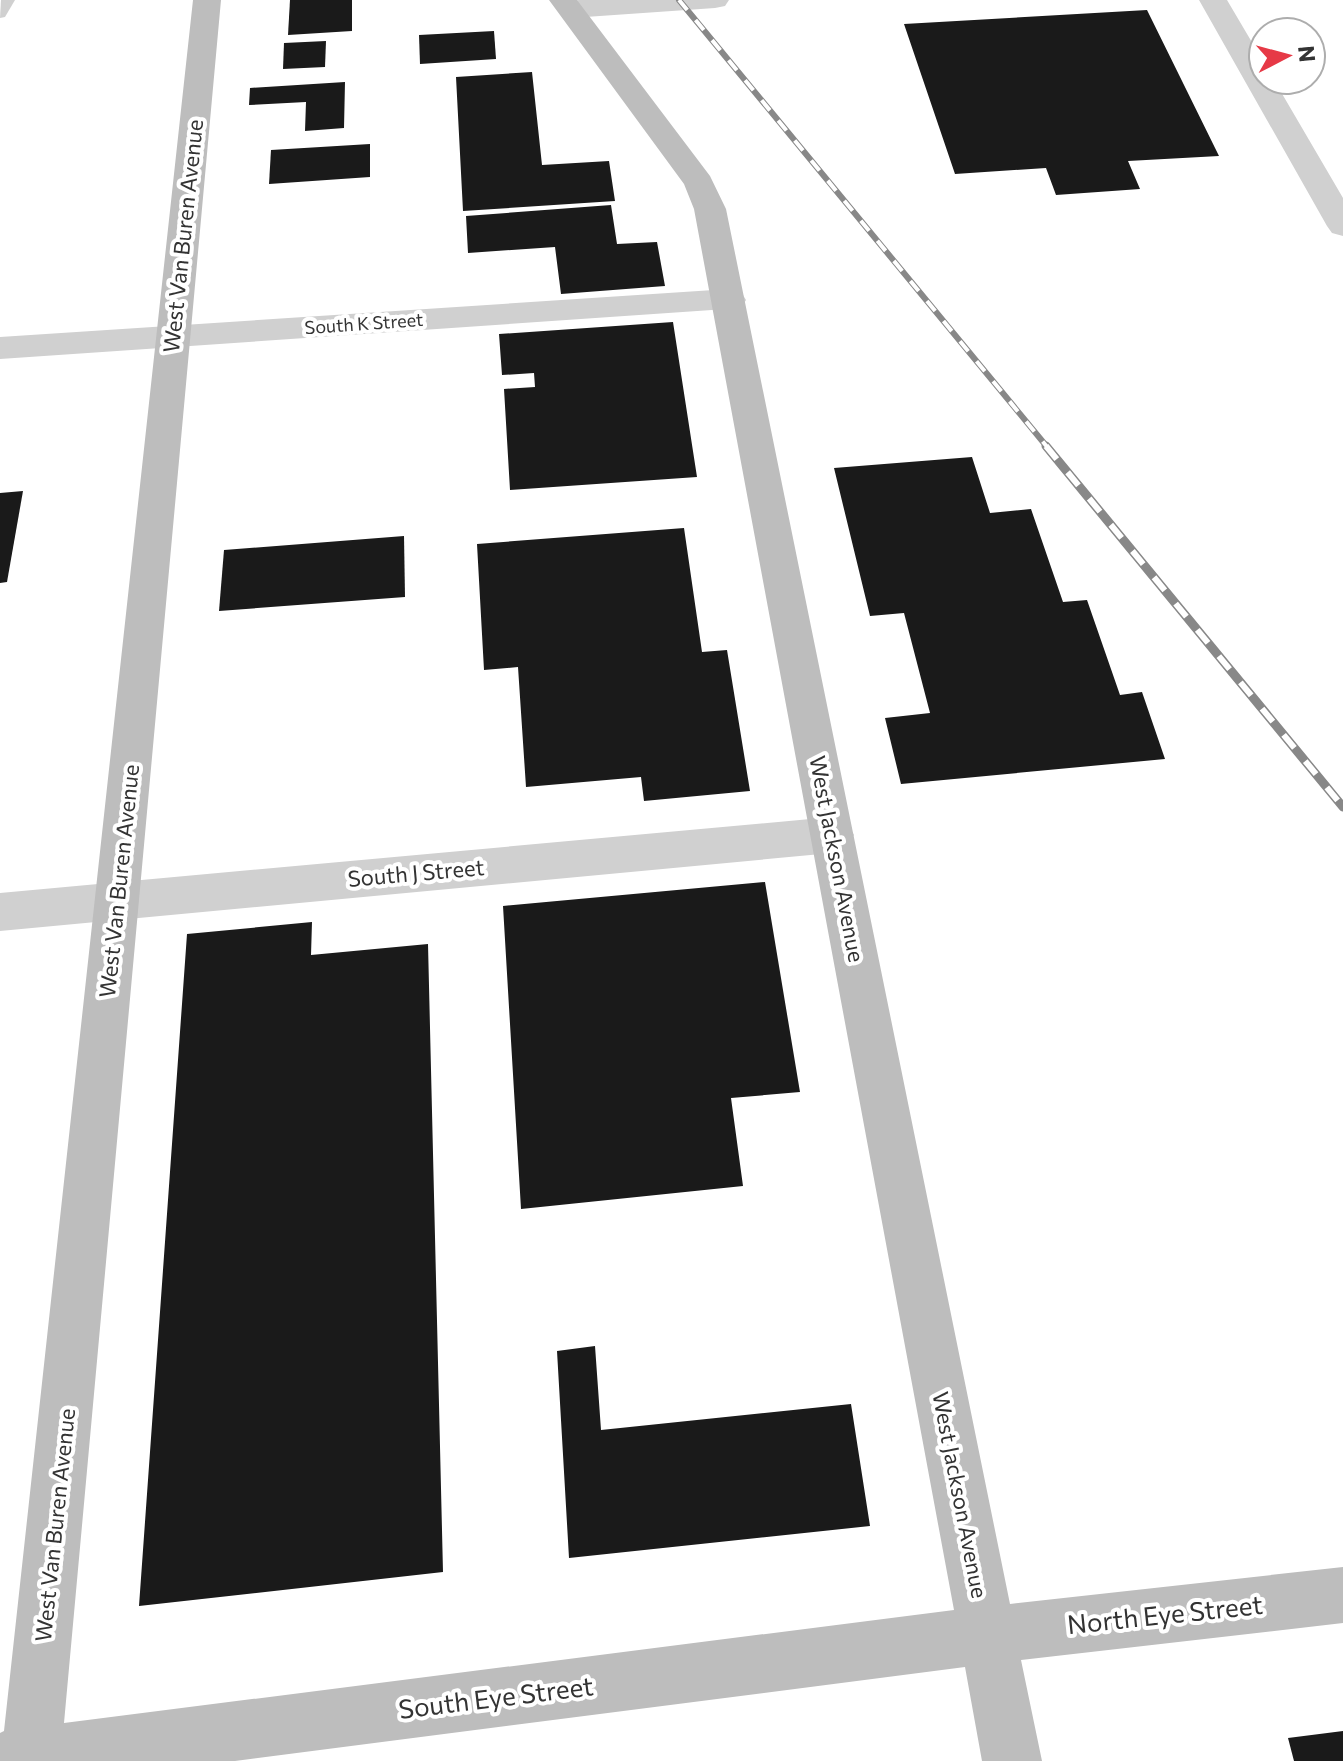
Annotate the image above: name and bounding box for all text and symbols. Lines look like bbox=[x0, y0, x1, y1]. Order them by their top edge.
north arrow bbox=[1247, 16, 1327, 96]
text: N bbox=[1293, 44, 1322, 63]
street label: West Van Buren Avenue bbox=[157, 118, 208, 354]
street label: South K Street bbox=[304, 308, 424, 338]
street label: West Jackson Avenue bbox=[804, 753, 871, 964]
street label: West Van Buren Avenue bbox=[93, 763, 144, 999]
street label: South J Street bbox=[347, 853, 485, 892]
street label: West Jackson Avenue bbox=[927, 1389, 994, 1600]
street label: West Van Buren Avenue bbox=[29, 1407, 80, 1643]
street label: North Eye Street bbox=[1066, 1588, 1264, 1639]
street label: South Eye Street bbox=[397, 1669, 595, 1724]

